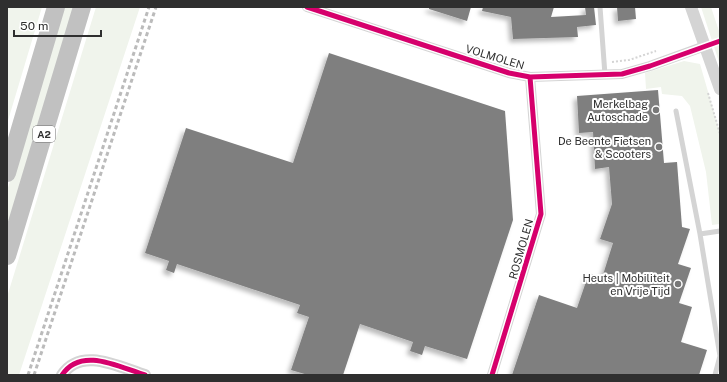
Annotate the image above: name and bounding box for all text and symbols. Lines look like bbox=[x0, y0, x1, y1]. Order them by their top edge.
scale bar bbox=[14, 12, 101, 38]
text: 50 m bbox=[20, 19, 48, 33]
street label: VOLMOLEN bbox=[464, 42, 526, 72]
place label: Merkelbag Autoschade bbox=[587, 98, 648, 123]
marker: Merkelbag Autoschade bbox=[651, 105, 661, 115]
road number: A2 bbox=[33, 126, 55, 142]
place label: De Beente Fietsen & Scooters bbox=[558, 135, 651, 160]
marker: De Beente Fietsen & Scooters bbox=[654, 142, 664, 152]
street label: ROSMOLEN bbox=[507, 218, 535, 280]
place label: Heuts | Mobiliteit en Vrije Tijd bbox=[582, 272, 670, 297]
marker: Heuts | Mobiliteit en Vrije Tijd bbox=[673, 279, 683, 289]

